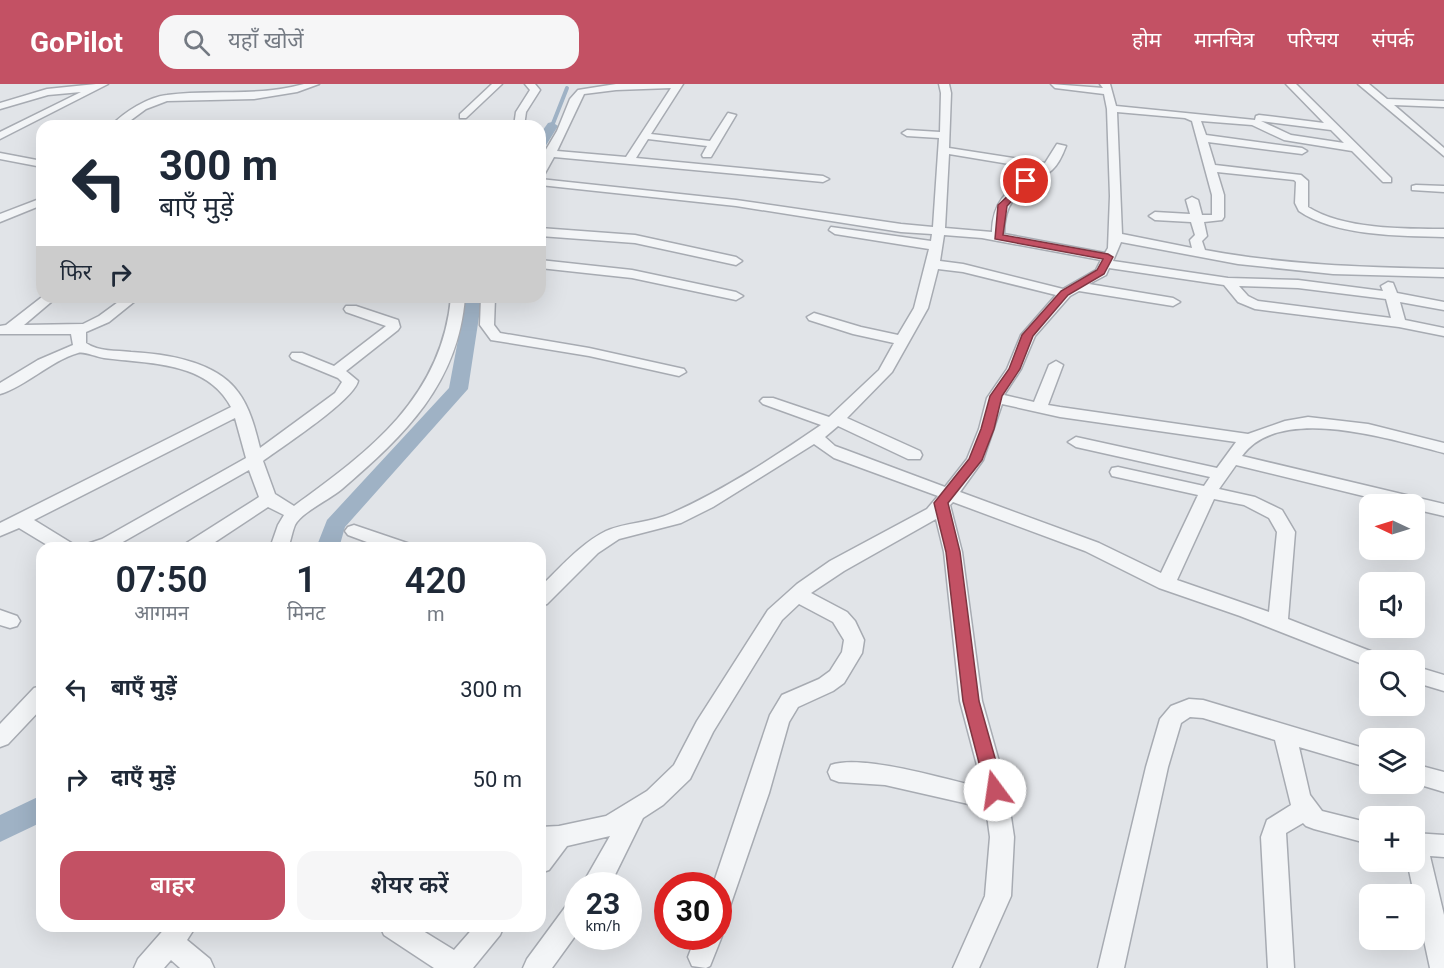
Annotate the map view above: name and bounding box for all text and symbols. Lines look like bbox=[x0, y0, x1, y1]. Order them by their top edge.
search box bbox=[159, 15, 579, 69]
text: GoPilot bbox=[30, 26, 123, 59]
icon: search bbox=[180, 26, 213, 59]
text: यहाँ खोजें bbox=[228, 28, 304, 53]
text: होम bbox=[1132, 28, 1161, 52]
text: मानचित्र bbox=[1194, 28, 1254, 52]
text: परिचय bbox=[1287, 28, 1339, 52]
text: संपर्क bbox=[1372, 28, 1414, 52]
text: 300 m bbox=[159, 141, 278, 190]
icon: left bbox=[60, 144, 138, 222]
pin bbox=[1000, 155, 1051, 206]
icon: arrive bbox=[1009, 164, 1042, 197]
text: बाएँ मुड़ें bbox=[159, 191, 234, 223]
icon: right bbox=[104, 258, 137, 291]
text: फिर bbox=[60, 260, 92, 285]
north arrow bbox=[1359, 494, 1425, 560]
map controls bbox=[1359, 494, 1425, 950]
text: 07:50 bbox=[115, 559, 208, 601]
text: 1 bbox=[296, 559, 316, 601]
text: 420 bbox=[405, 560, 467, 602]
button: sound bbox=[1359, 572, 1425, 638]
text: आगमन bbox=[134, 601, 189, 625]
text: मिनट bbox=[287, 601, 325, 625]
text: m bbox=[427, 602, 444, 626]
button: search bbox=[1359, 650, 1425, 716]
icon: left bbox=[60, 673, 93, 706]
text: बाएँ मुड़ें bbox=[111, 675, 177, 700]
text: 300 m bbox=[460, 677, 522, 702]
button: layers bbox=[1359, 728, 1425, 794]
position arrow bbox=[963, 758, 1027, 822]
icon: right bbox=[60, 763, 93, 796]
text: दाएँ मुड़ें bbox=[111, 765, 176, 790]
text: 50 m bbox=[473, 767, 522, 792]
button: + bbox=[1359, 806, 1425, 872]
button: बाहर bbox=[60, 851, 285, 920]
button: शेयर करें bbox=[297, 851, 522, 920]
speed limit sign: 30 bbox=[654, 872, 732, 950]
button: − bbox=[1359, 884, 1425, 950]
text: 23 bbox=[586, 886, 620, 921]
text: km/h bbox=[585, 917, 621, 935]

